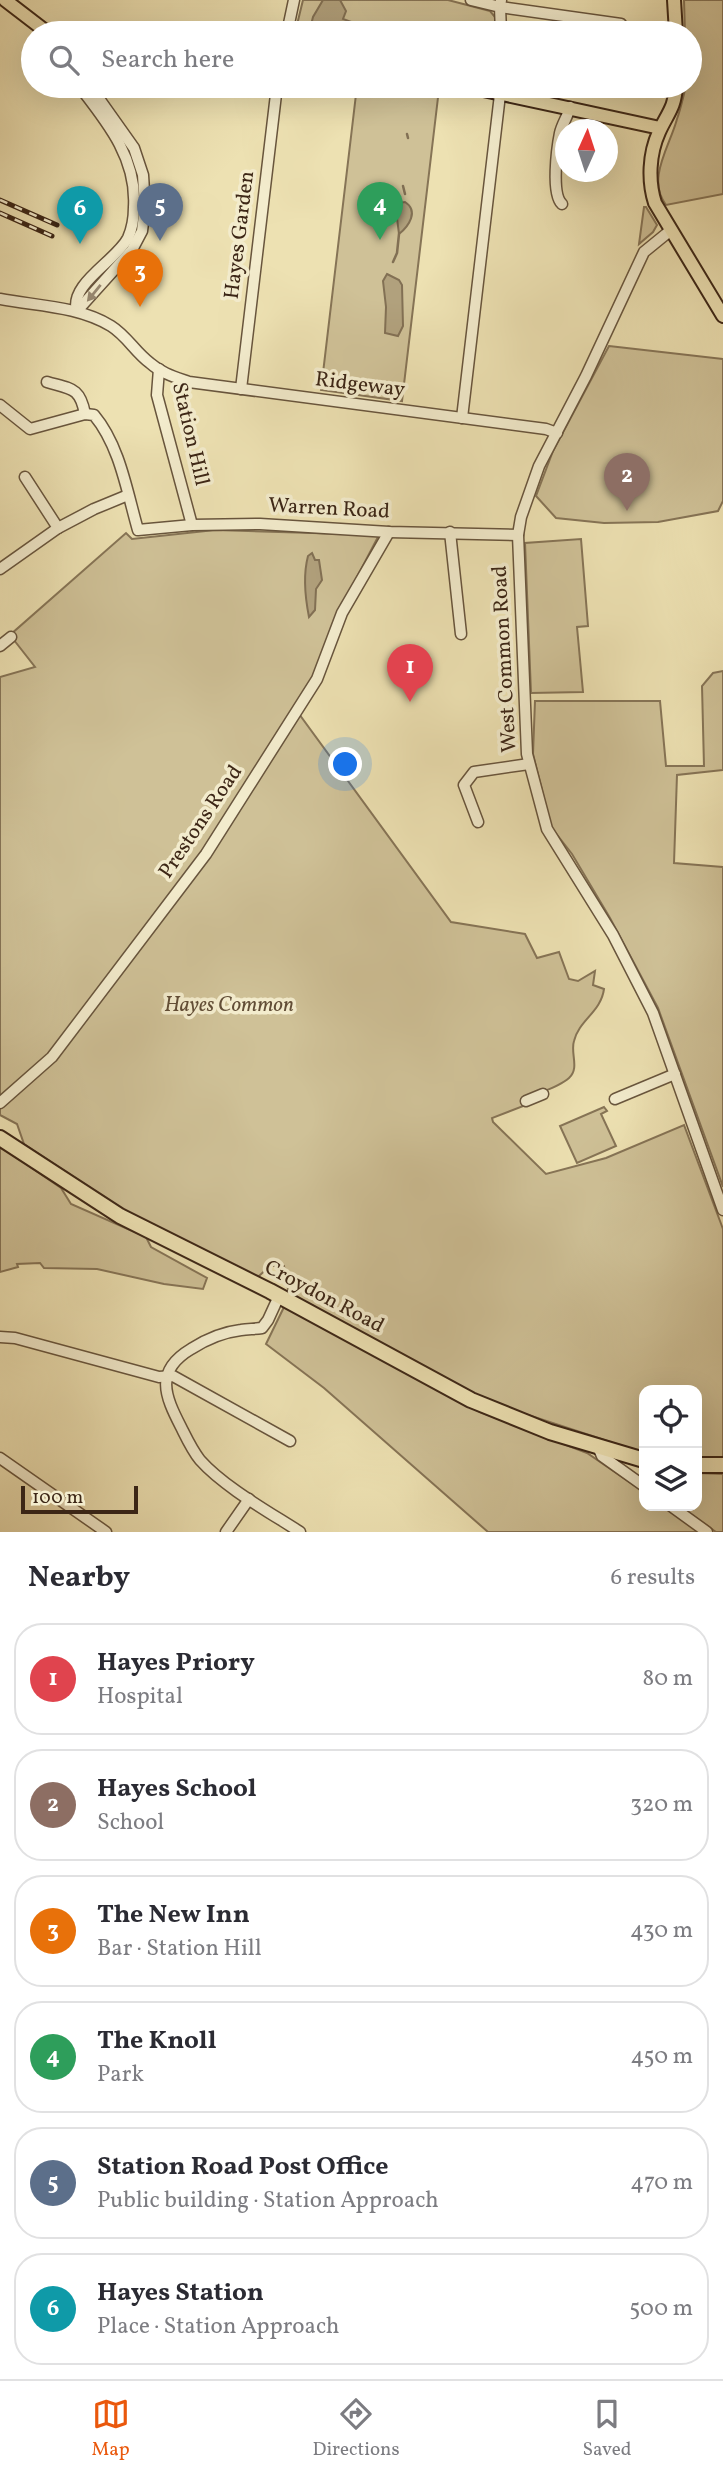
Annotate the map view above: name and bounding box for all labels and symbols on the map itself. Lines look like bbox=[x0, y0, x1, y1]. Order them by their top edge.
north arrow bbox=[555, 119, 618, 182]
street label: Hayes Garden bbox=[218, 169, 262, 301]
pin: 4 bbox=[357, 182, 403, 240]
pin: 5 bbox=[137, 183, 183, 241]
pin: 6 bbox=[57, 186, 103, 244]
pin: 3 bbox=[117, 249, 163, 307]
one-way arrow bbox=[87, 284, 102, 301]
street label: Ridgeway bbox=[313, 365, 407, 405]
street label: Station Hill bbox=[164, 379, 216, 489]
pin: 2 bbox=[604, 453, 650, 511]
street label: Warren Road bbox=[267, 491, 391, 527]
street label: West Common Road bbox=[486, 565, 524, 753]
pin: 1 bbox=[387, 644, 433, 702]
your location bbox=[328, 747, 362, 781]
street label: Prestons Road bbox=[152, 759, 250, 885]
park label: Hayes Common bbox=[164, 991, 294, 1020]
street label: Croydon Road bbox=[259, 1253, 389, 1341]
scale bar bbox=[21, 1483, 138, 1515]

